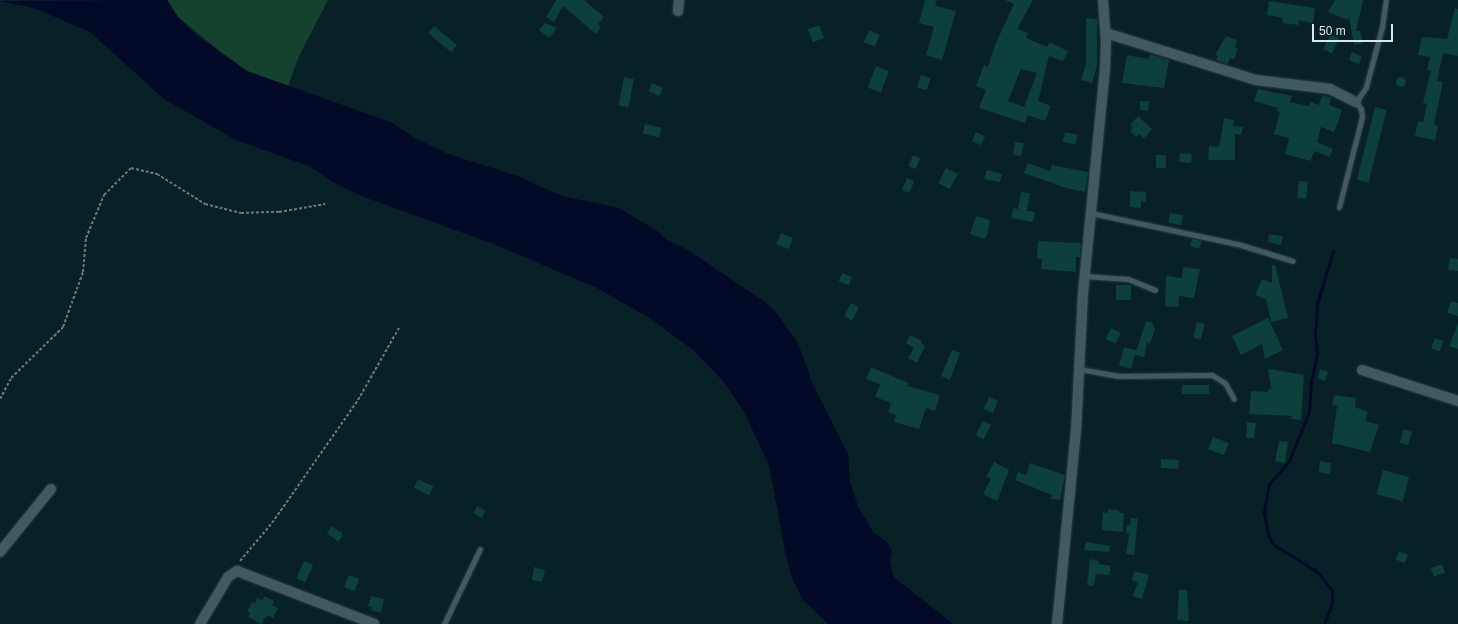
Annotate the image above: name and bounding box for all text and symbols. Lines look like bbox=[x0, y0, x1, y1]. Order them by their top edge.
scale bar bbox=[1314, 16, 1395, 42]
text: 50 m bbox=[1319, 24, 1346, 38]

